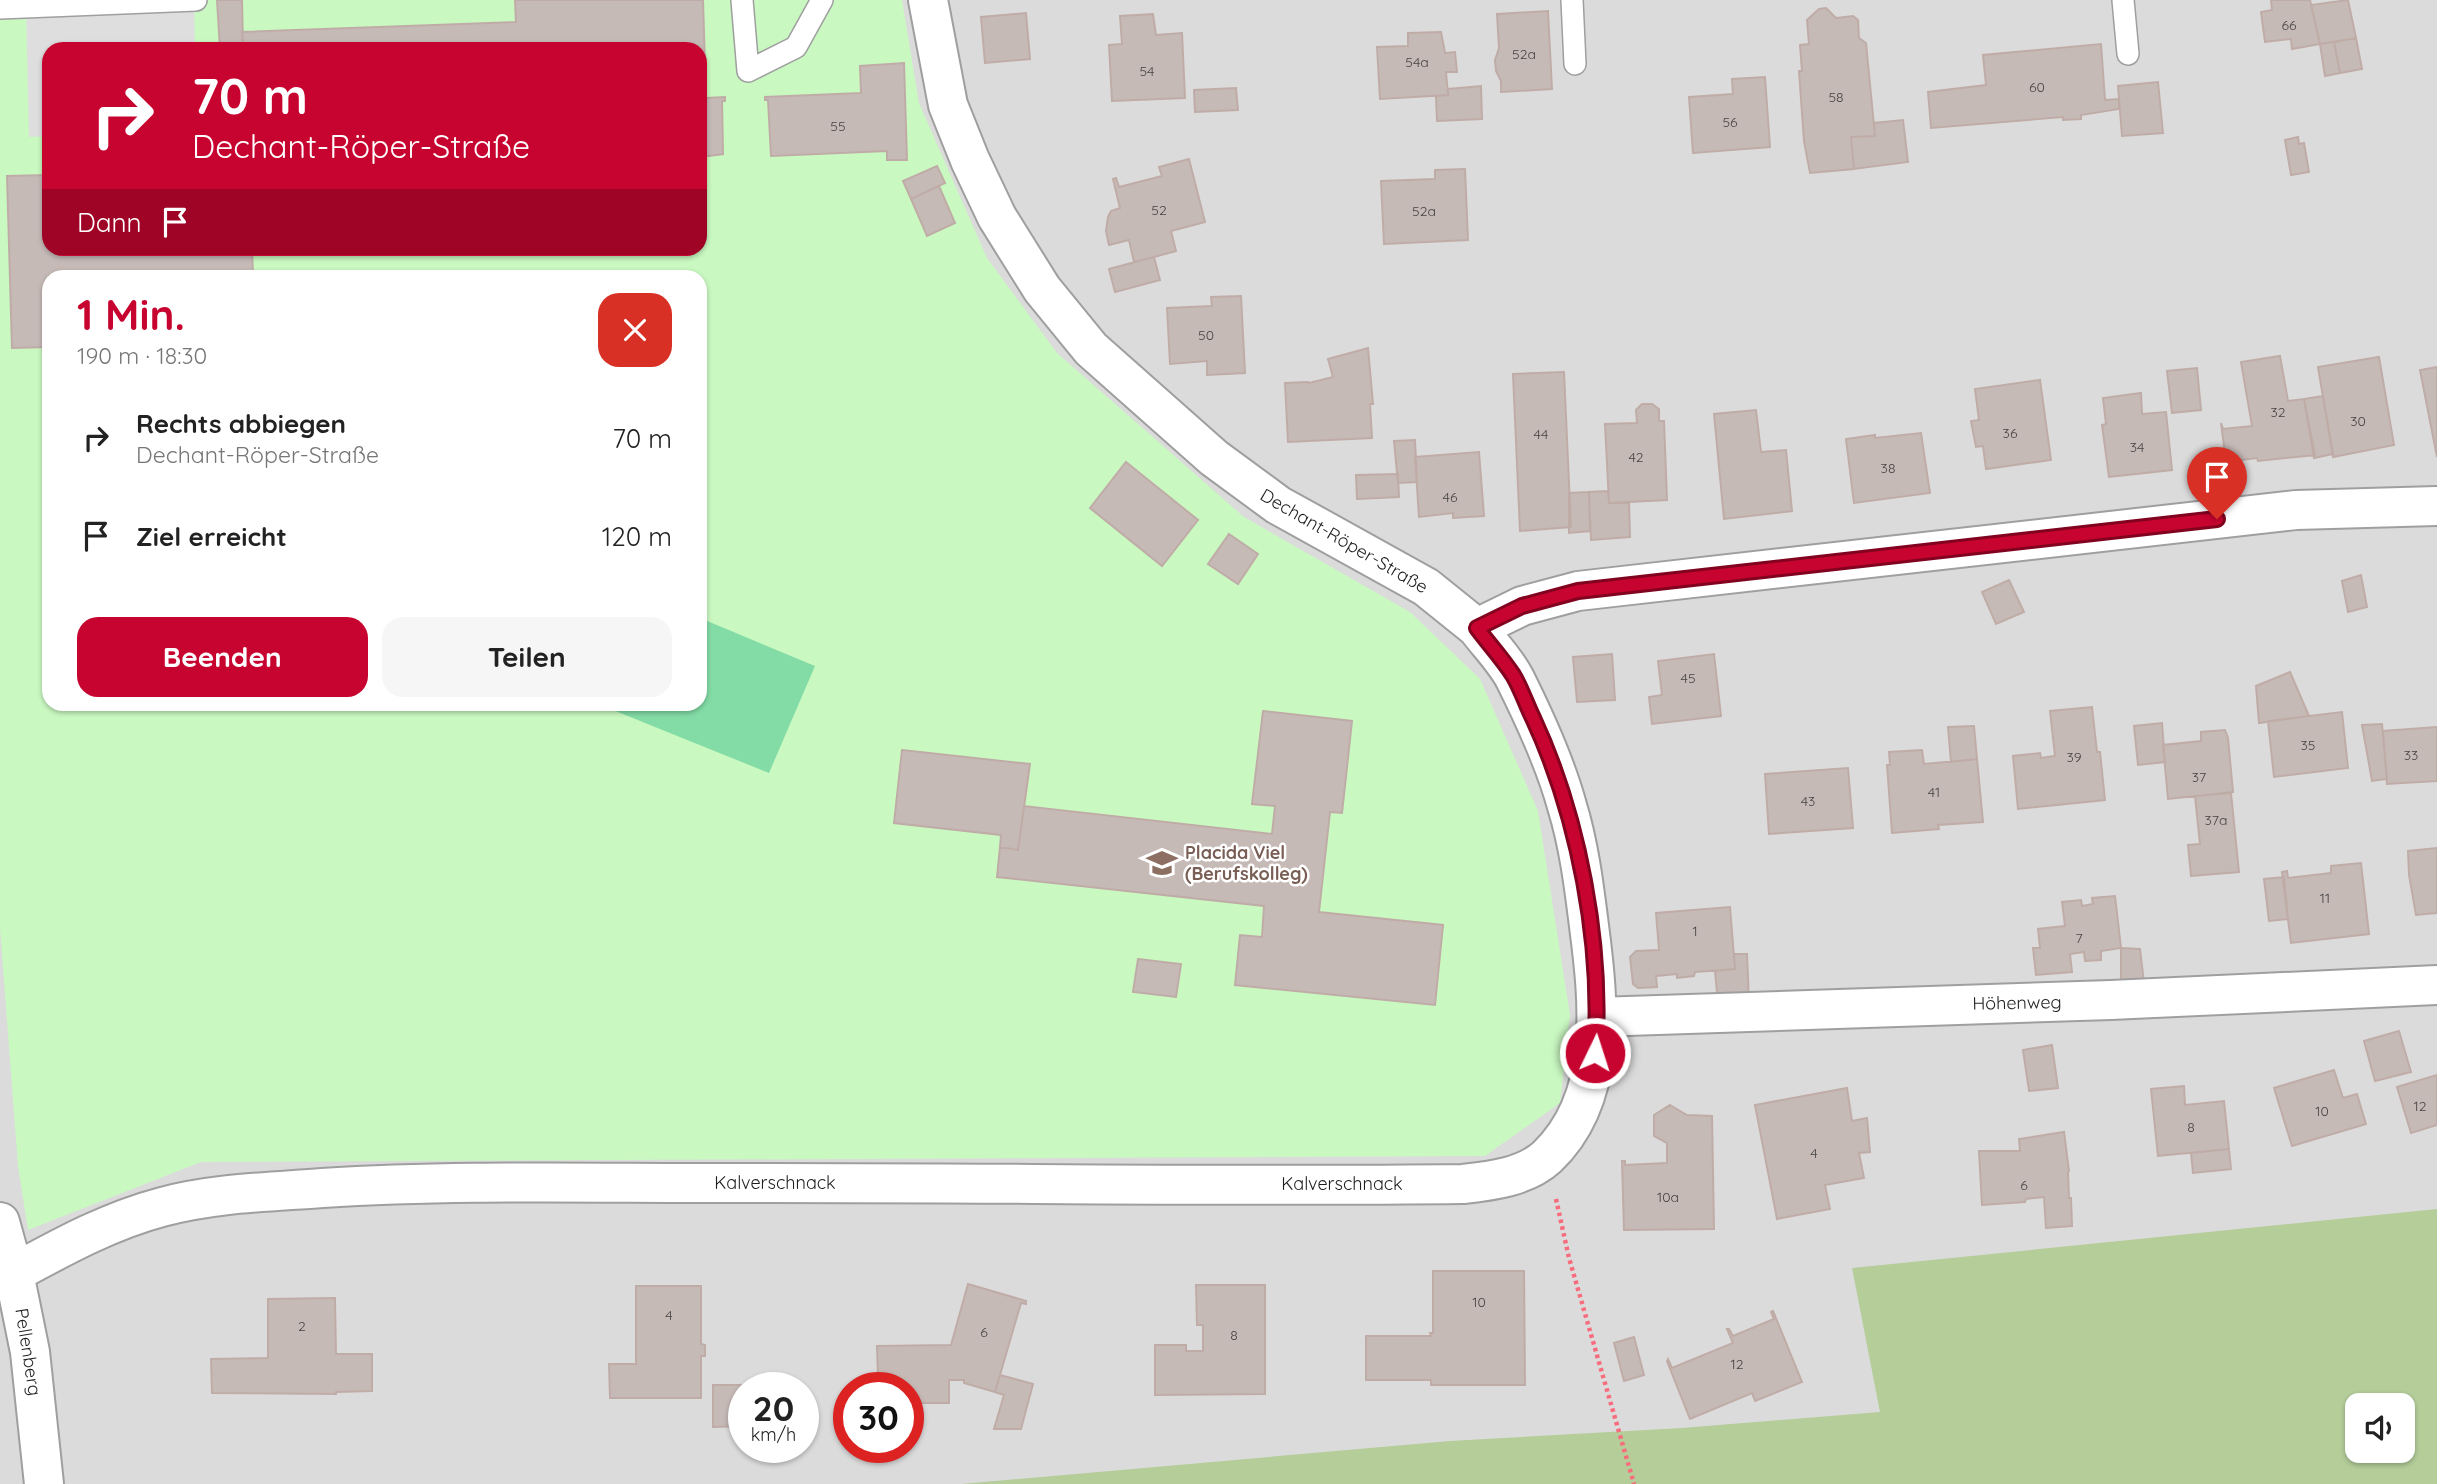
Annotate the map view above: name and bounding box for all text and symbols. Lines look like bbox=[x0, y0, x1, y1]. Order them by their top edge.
house number: 66 bbox=[2281, 16, 2297, 34]
house number: 52a bbox=[1512, 45, 1536, 63]
house number: 54a bbox=[1405, 53, 1429, 71]
house number: 54 bbox=[1139, 62, 1155, 80]
text: 70 m bbox=[192, 65, 308, 126]
icon: right bbox=[77, 70, 168, 161]
house number: 60 bbox=[2029, 78, 2045, 96]
house number: 58 bbox=[1828, 88, 1844, 106]
house number: 56 bbox=[1722, 113, 1738, 131]
house number: 55 bbox=[830, 117, 846, 135]
text: Dechant-Röper-Straße bbox=[192, 126, 530, 166]
house number: 52 bbox=[1151, 201, 1167, 219]
house number: 52a bbox=[1412, 202, 1436, 220]
icon: arrive bbox=[156, 203, 194, 241]
text: Dann bbox=[77, 206, 142, 239]
text: 1 Min. bbox=[77, 288, 185, 341]
button: close bbox=[598, 293, 672, 367]
house number: 50 bbox=[1198, 326, 1214, 344]
text: 190 m · 18:30 bbox=[77, 341, 207, 370]
house number: 32 bbox=[2270, 403, 2286, 421]
text: Rechts abbiegen bbox=[136, 407, 346, 440]
house number: 30 bbox=[2350, 412, 2366, 430]
icon: right bbox=[77, 419, 115, 457]
text: 70 m bbox=[612, 422, 672, 455]
house number: 36 bbox=[2003, 424, 2018, 442]
house number: 44 bbox=[1534, 425, 1548, 443]
house number: 34 bbox=[2130, 438, 2144, 456]
text: Dechant-Röper-Straße bbox=[136, 440, 379, 469]
pin bbox=[2187, 447, 2247, 519]
house number: 42 bbox=[1628, 448, 1644, 466]
icon: arrive bbox=[2198, 458, 2236, 496]
house number: 38 bbox=[1881, 459, 1895, 477]
street label: Dechant-Röper-Straße bbox=[1256, 483, 1432, 598]
house number: 46 bbox=[1443, 488, 1458, 506]
icon: arrive bbox=[77, 517, 115, 555]
text: Ziel erreicht bbox=[136, 520, 287, 553]
text: 120 m bbox=[602, 520, 672, 553]
button: Beenden bbox=[77, 617, 368, 697]
button: Teilen bbox=[382, 617, 672, 697]
house number: 45 bbox=[1680, 669, 1696, 687]
house number: 35 bbox=[2301, 736, 2315, 754]
house number: 33 bbox=[2404, 746, 2418, 764]
house number: 39 bbox=[2066, 748, 2082, 766]
house number: 37 bbox=[2192, 768, 2206, 786]
house number: 41 bbox=[1928, 783, 1940, 801]
house number: 43 bbox=[1801, 792, 1815, 810]
house number: 37a bbox=[2204, 811, 2228, 829]
place label: Placida Viel (Berufskolleg) bbox=[1185, 841, 1308, 885]
school or university icon: Placida Viel (Berufskolleg) bbox=[1145, 846, 1179, 880]
house number: 11 bbox=[2320, 889, 2330, 907]
house number: 1 bbox=[1692, 922, 1698, 940]
house number: 7 bbox=[2075, 929, 2083, 947]
street label: Höhenweg bbox=[1972, 990, 2062, 1015]
position arrow bbox=[1558, 1016, 1632, 1090]
house number: 12 bbox=[2414, 1097, 2427, 1115]
house number: 10 bbox=[2315, 1102, 2329, 1120]
house number: 8 bbox=[2187, 1118, 2195, 1136]
house number: 4 bbox=[1810, 1144, 1818, 1162]
street label: Kalverschnack bbox=[714, 1171, 836, 1194]
street label: Kalverschnack bbox=[1281, 1172, 1403, 1195]
house number: 6 bbox=[2020, 1176, 2028, 1194]
house number: 10a bbox=[1657, 1188, 1679, 1206]
house number: 10 bbox=[1472, 1293, 1486, 1311]
street label: Pellenberg bbox=[10, 1306, 47, 1397]
house number: 4 bbox=[665, 1306, 673, 1324]
house number: 2 bbox=[298, 1317, 306, 1335]
house number: 6 bbox=[980, 1323, 988, 1341]
house number: 8 bbox=[1230, 1326, 1238, 1344]
house number: 12 bbox=[1731, 1355, 1744, 1373]
speed limit sign: 30 bbox=[833, 1372, 924, 1463]
text: 20 bbox=[753, 1386, 794, 1430]
map controls bbox=[2345, 1393, 2415, 1463]
button: sound bbox=[2345, 1393, 2415, 1463]
text: km/h bbox=[751, 1423, 796, 1446]

